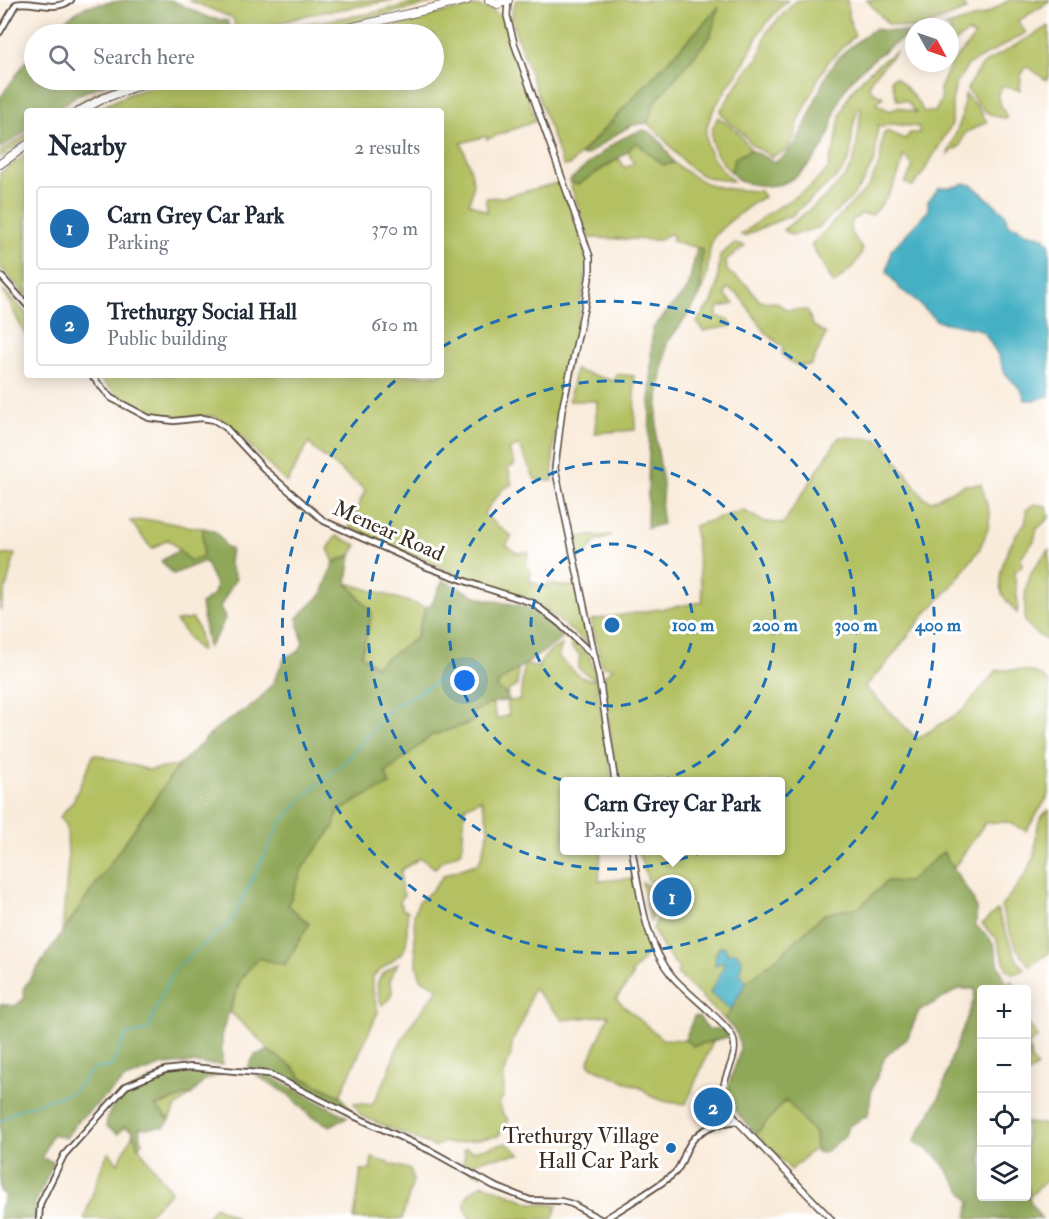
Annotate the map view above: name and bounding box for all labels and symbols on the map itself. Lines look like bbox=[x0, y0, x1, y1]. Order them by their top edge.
north arrow bbox=[905, 18, 959, 72]
street label: Menear Road bbox=[329, 494, 449, 568]
text: 100 m bbox=[672, 614, 715, 637]
text: 200 m bbox=[752, 614, 799, 637]
text: 300 m bbox=[834, 614, 879, 637]
text: 400 m bbox=[914, 614, 962, 637]
centre of rings bbox=[602, 615, 622, 635]
your location bbox=[450, 666, 479, 695]
pin: 1 bbox=[652, 874, 692, 920]
pin: 2 bbox=[694, 1084, 732, 1130]
place label: Trethurgy Village Hall Car Park bbox=[503, 1122, 659, 1175]
marker: Trethurgy Village Hall Car Park bbox=[664, 1141, 678, 1155]

